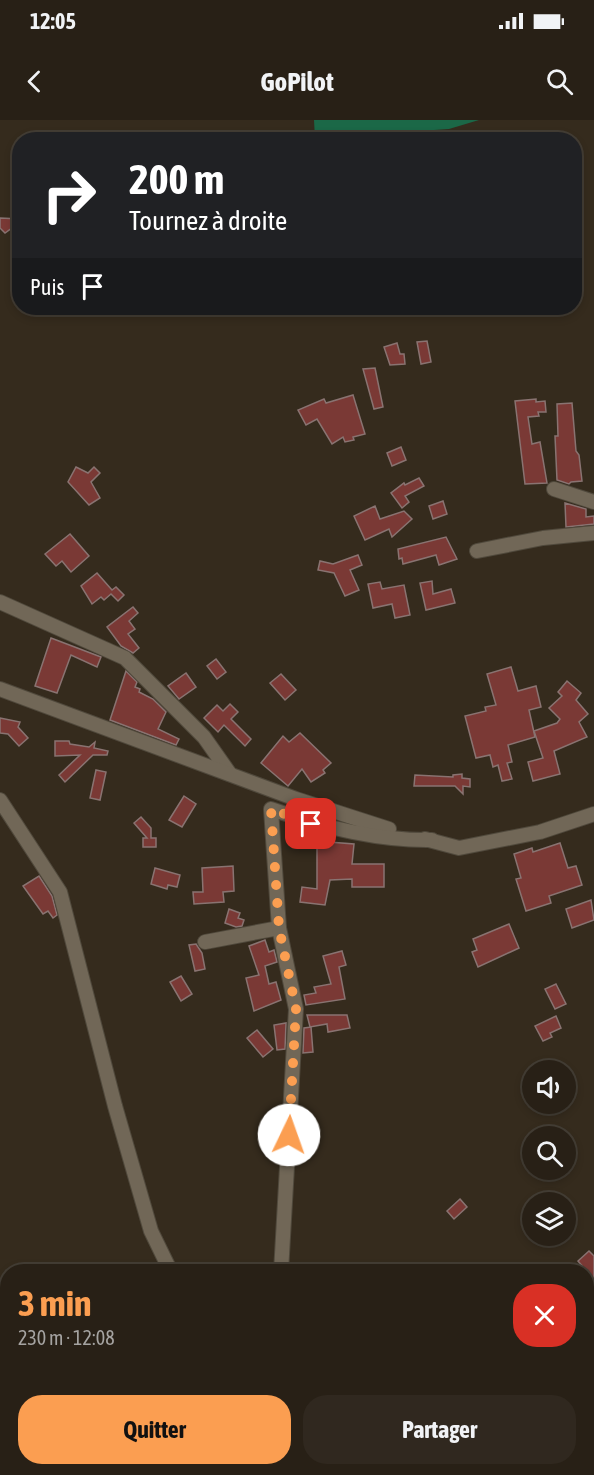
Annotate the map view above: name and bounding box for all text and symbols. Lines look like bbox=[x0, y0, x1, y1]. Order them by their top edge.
text: 12:05 bbox=[30, 8, 76, 34]
icon: back bbox=[18, 65, 51, 98]
icon: search bbox=[543, 65, 576, 98]
text: GoPilot bbox=[260, 66, 334, 97]
text: 200 m bbox=[129, 155, 224, 203]
icon: right bbox=[30, 156, 108, 234]
text: Tournez à droite bbox=[129, 205, 287, 236]
icon: arrive bbox=[76, 270, 109, 303]
text: Puis bbox=[30, 274, 64, 300]
pin bbox=[285, 798, 336, 849]
icon: arrive bbox=[294, 807, 327, 840]
map controls bbox=[522, 1060, 576, 1246]
button: sound bbox=[522, 1060, 576, 1114]
position arrow bbox=[257, 1103, 321, 1167]
button: search bbox=[522, 1126, 576, 1180]
button: layers bbox=[522, 1192, 576, 1246]
text: 3 min bbox=[18, 1282, 92, 1324]
button: close bbox=[513, 1284, 576, 1347]
text: 230 m · 12:08 bbox=[18, 1326, 115, 1349]
button: Quitter bbox=[18, 1395, 291, 1464]
button: Partager bbox=[303, 1395, 576, 1464]

